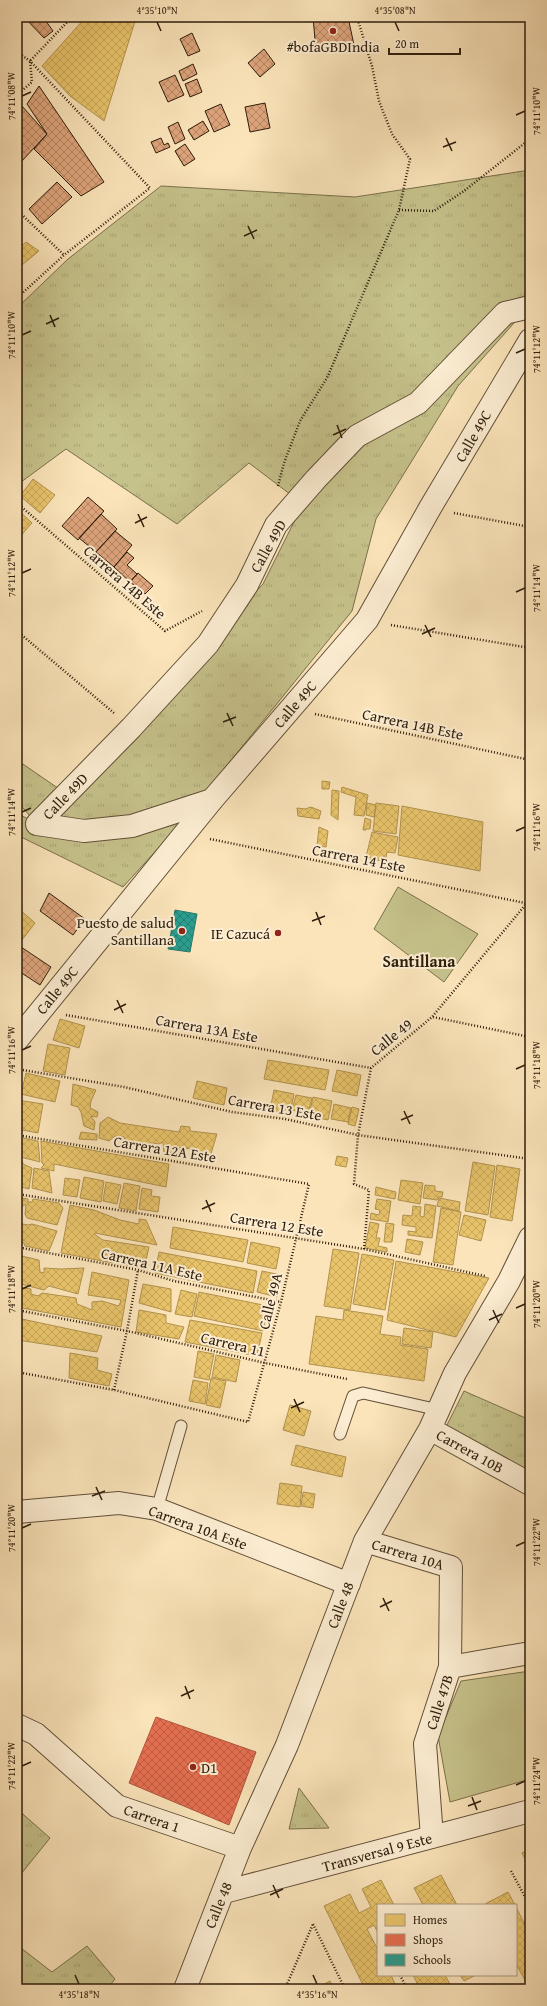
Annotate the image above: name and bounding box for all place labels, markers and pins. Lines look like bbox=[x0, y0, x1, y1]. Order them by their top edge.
marker: #bofaGBDIndia bbox=[328, 26, 338, 36]
place label: #bofaGBDIndia bbox=[286, 36, 380, 57]
place label: Puesto de salud Santillana bbox=[77, 912, 174, 950]
place label: IE Cazucá bbox=[211, 923, 270, 944]
marker: Puesto de salud Santillana bbox=[177, 926, 187, 936]
marker: IE Cazucá bbox=[273, 928, 283, 938]
place label: D1 bbox=[201, 1757, 217, 1778]
marker: D1 bbox=[188, 1762, 198, 1772]

